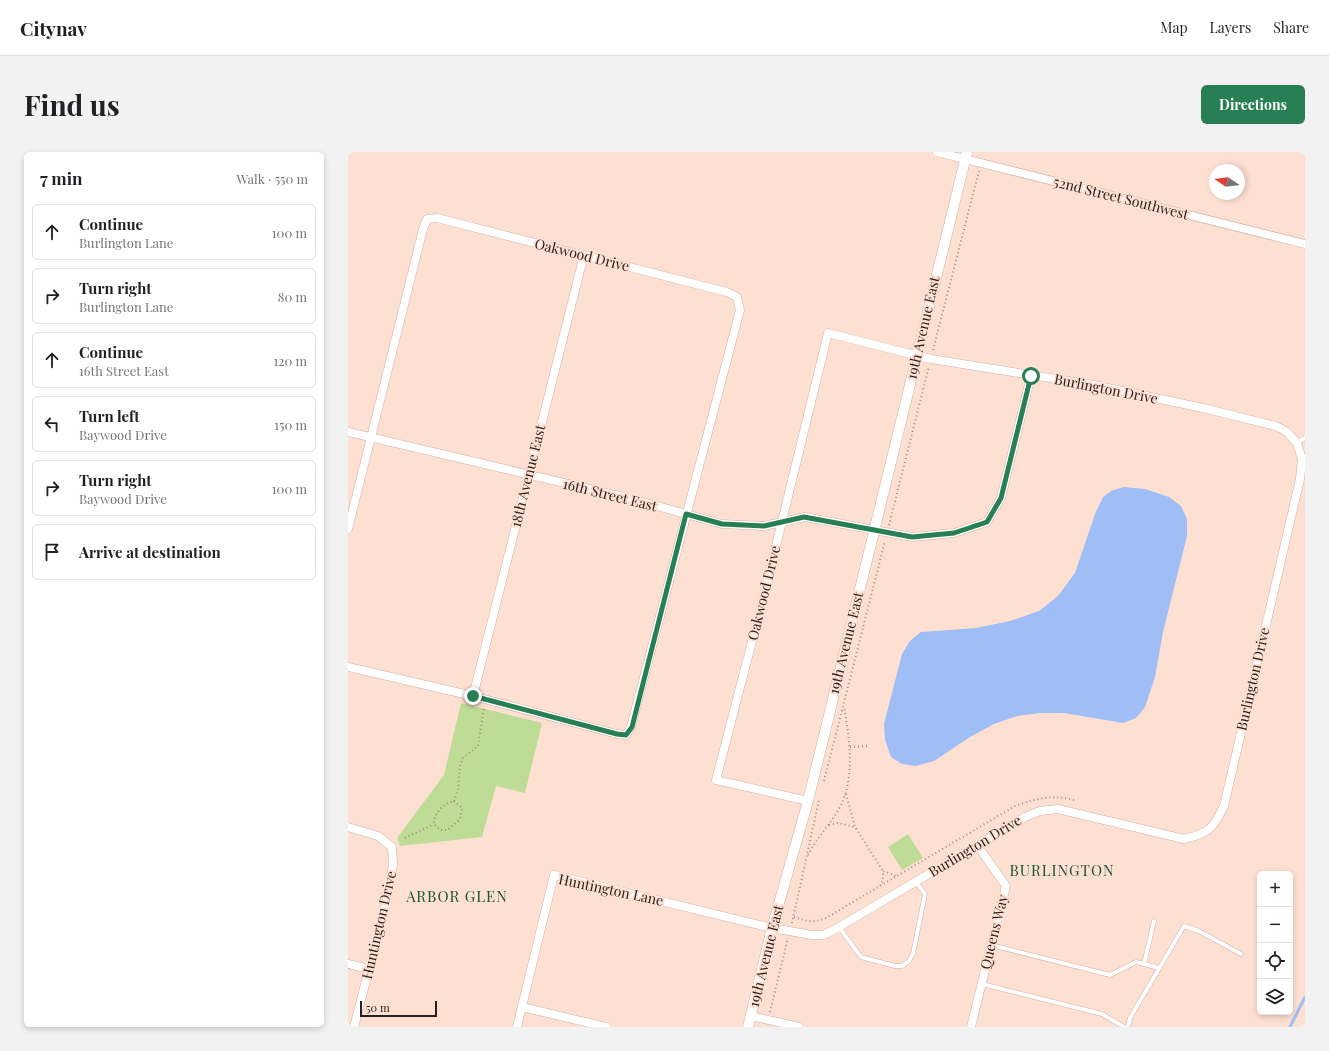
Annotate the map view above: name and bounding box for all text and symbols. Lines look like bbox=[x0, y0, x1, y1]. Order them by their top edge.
text: Citynav bbox=[20, 15, 87, 41]
text: Map bbox=[1160, 18, 1188, 37]
text: Layers bbox=[1210, 18, 1251, 37]
text: Share bbox=[1273, 18, 1309, 37]
button: Directions bbox=[1201, 85, 1305, 124]
text: Find us bbox=[24, 86, 120, 123]
north arrow bbox=[1209, 164, 1245, 200]
text: 7 min bbox=[40, 167, 83, 189]
text: Walk · 550 m bbox=[236, 170, 308, 187]
street label: 52nd Street Southwest bbox=[1052, 172, 1192, 224]
text: Continue bbox=[79, 214, 143, 234]
icon: ahead bbox=[41, 221, 63, 243]
text: 100 m bbox=[272, 224, 307, 241]
text: Burlington Lane bbox=[79, 234, 173, 251]
street label: Oakwood Drive bbox=[533, 234, 631, 275]
street label: 19th Avenue East bbox=[901, 274, 944, 381]
text: Turn right bbox=[79, 278, 152, 298]
icon: right bbox=[41, 285, 63, 307]
text: 80 m bbox=[278, 288, 307, 305]
text: Burlington Lane bbox=[79, 298, 173, 315]
text: Continue bbox=[79, 342, 143, 362]
icon: ahead bbox=[41, 349, 63, 371]
text: 120 m bbox=[273, 352, 307, 369]
text: 16th Street East bbox=[79, 362, 169, 379]
route start bbox=[1022, 367, 1040, 385]
street label: Burlington Drive bbox=[1053, 369, 1160, 408]
text: Turn left bbox=[79, 406, 140, 426]
icon: left bbox=[41, 413, 63, 435]
text: 150 m bbox=[274, 416, 307, 433]
street label: 18th Avenue East bbox=[506, 422, 550, 529]
text: Baywood Drive bbox=[79, 426, 167, 443]
text: Turn right bbox=[79, 470, 152, 490]
street label: 16th Street East bbox=[561, 474, 660, 516]
icon: right bbox=[41, 477, 63, 499]
text: 100 m bbox=[272, 480, 307, 497]
text: Baywood Drive bbox=[79, 490, 167, 507]
icon: arrive bbox=[41, 541, 63, 563]
text: Arrive at destination bbox=[79, 542, 221, 562]
street label: Oakwood Drive bbox=[743, 544, 784, 642]
street label: 19th Avenue East bbox=[824, 589, 868, 696]
street label: Burlington Drive bbox=[1231, 625, 1274, 732]
route end bbox=[464, 687, 482, 705]
street label: Burlington Drive bbox=[925, 810, 1025, 881]
district label: BURLINGTON bbox=[1009, 860, 1115, 880]
street label: Huntington Drive bbox=[357, 869, 400, 981]
street label: Huntington Lane bbox=[557, 869, 665, 910]
map controls bbox=[1257, 871, 1293, 1015]
button: + bbox=[1257, 871, 1293, 907]
district label: ARBOR GLEN bbox=[405, 886, 508, 906]
street label: Queens Way bbox=[975, 893, 1012, 971]
street label: 19th Avenue East bbox=[744, 902, 788, 1009]
button: − bbox=[1257, 907, 1293, 943]
button: locate bbox=[1257, 943, 1293, 979]
button: layers bbox=[1257, 979, 1293, 1015]
scale bar bbox=[360, 999, 437, 1018]
text: 50 m bbox=[366, 1000, 390, 1015]

